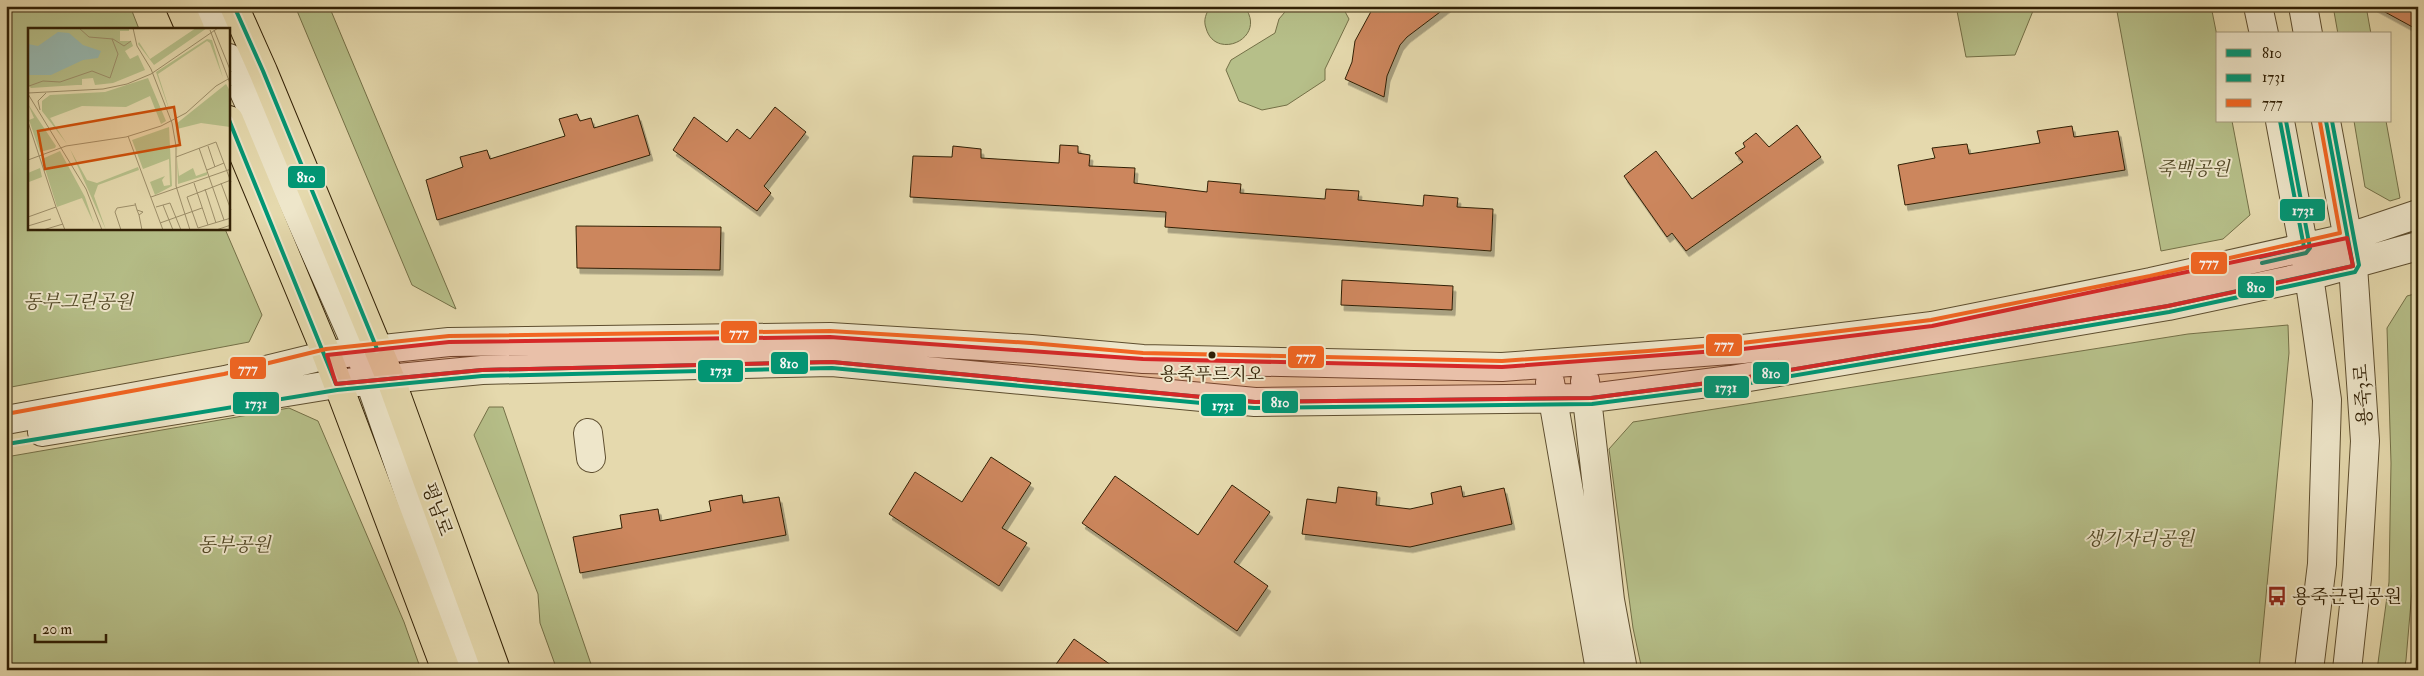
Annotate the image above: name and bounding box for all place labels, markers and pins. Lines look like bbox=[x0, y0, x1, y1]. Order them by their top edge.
marker: 용죽푸르지오 bbox=[1207, 350, 1217, 360]
place label: 용죽푸르지오 bbox=[1160, 363, 1264, 386]
bus stop icon: 용죽근린공원 bbox=[2266, 585, 2288, 607]
place label: 용죽근린공원 bbox=[2292, 585, 2402, 609]

